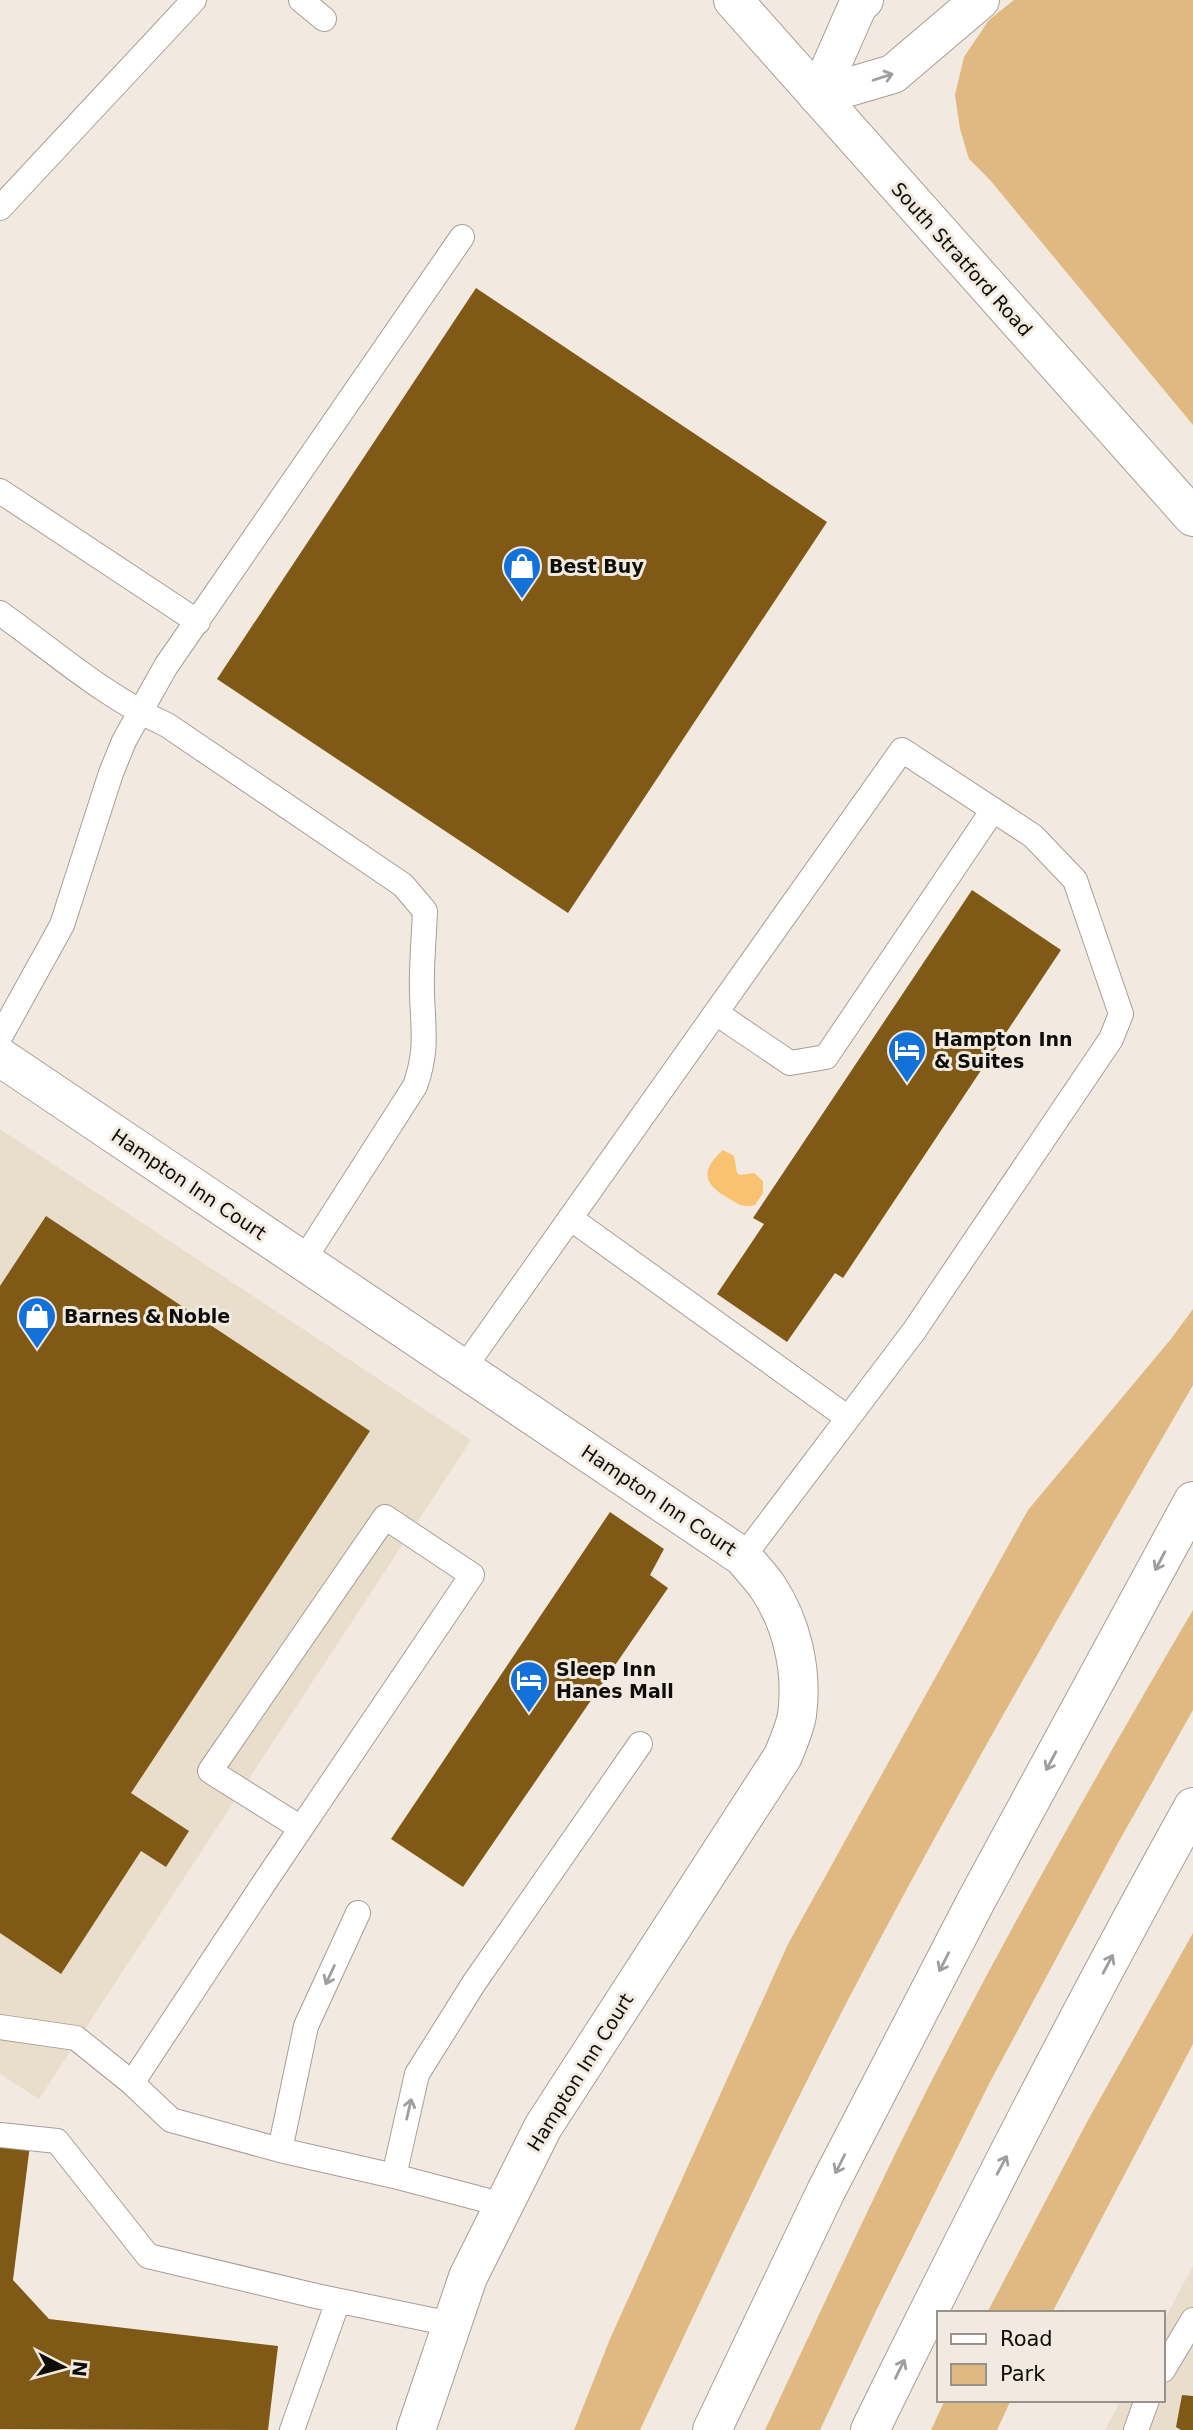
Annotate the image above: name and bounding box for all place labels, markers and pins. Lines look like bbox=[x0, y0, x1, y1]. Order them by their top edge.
shop icon: Best Buy bbox=[501, 545, 543, 600]
place label: Best Buy bbox=[549, 555, 644, 577]
place label: Hampton Inn & Suites bbox=[934, 1028, 1073, 1072]
hotel icon: Hampton Inn & Suites bbox=[886, 1029, 928, 1084]
shop icon: Barnes & Noble bbox=[16, 1295, 58, 1350]
place label: Barnes & Noble bbox=[64, 1305, 230, 1327]
place label: Sleep Inn Hanes Mall bbox=[556, 1658, 674, 1702]
hotel icon: Sleep Inn Hanes Mall bbox=[508, 1659, 550, 1714]

